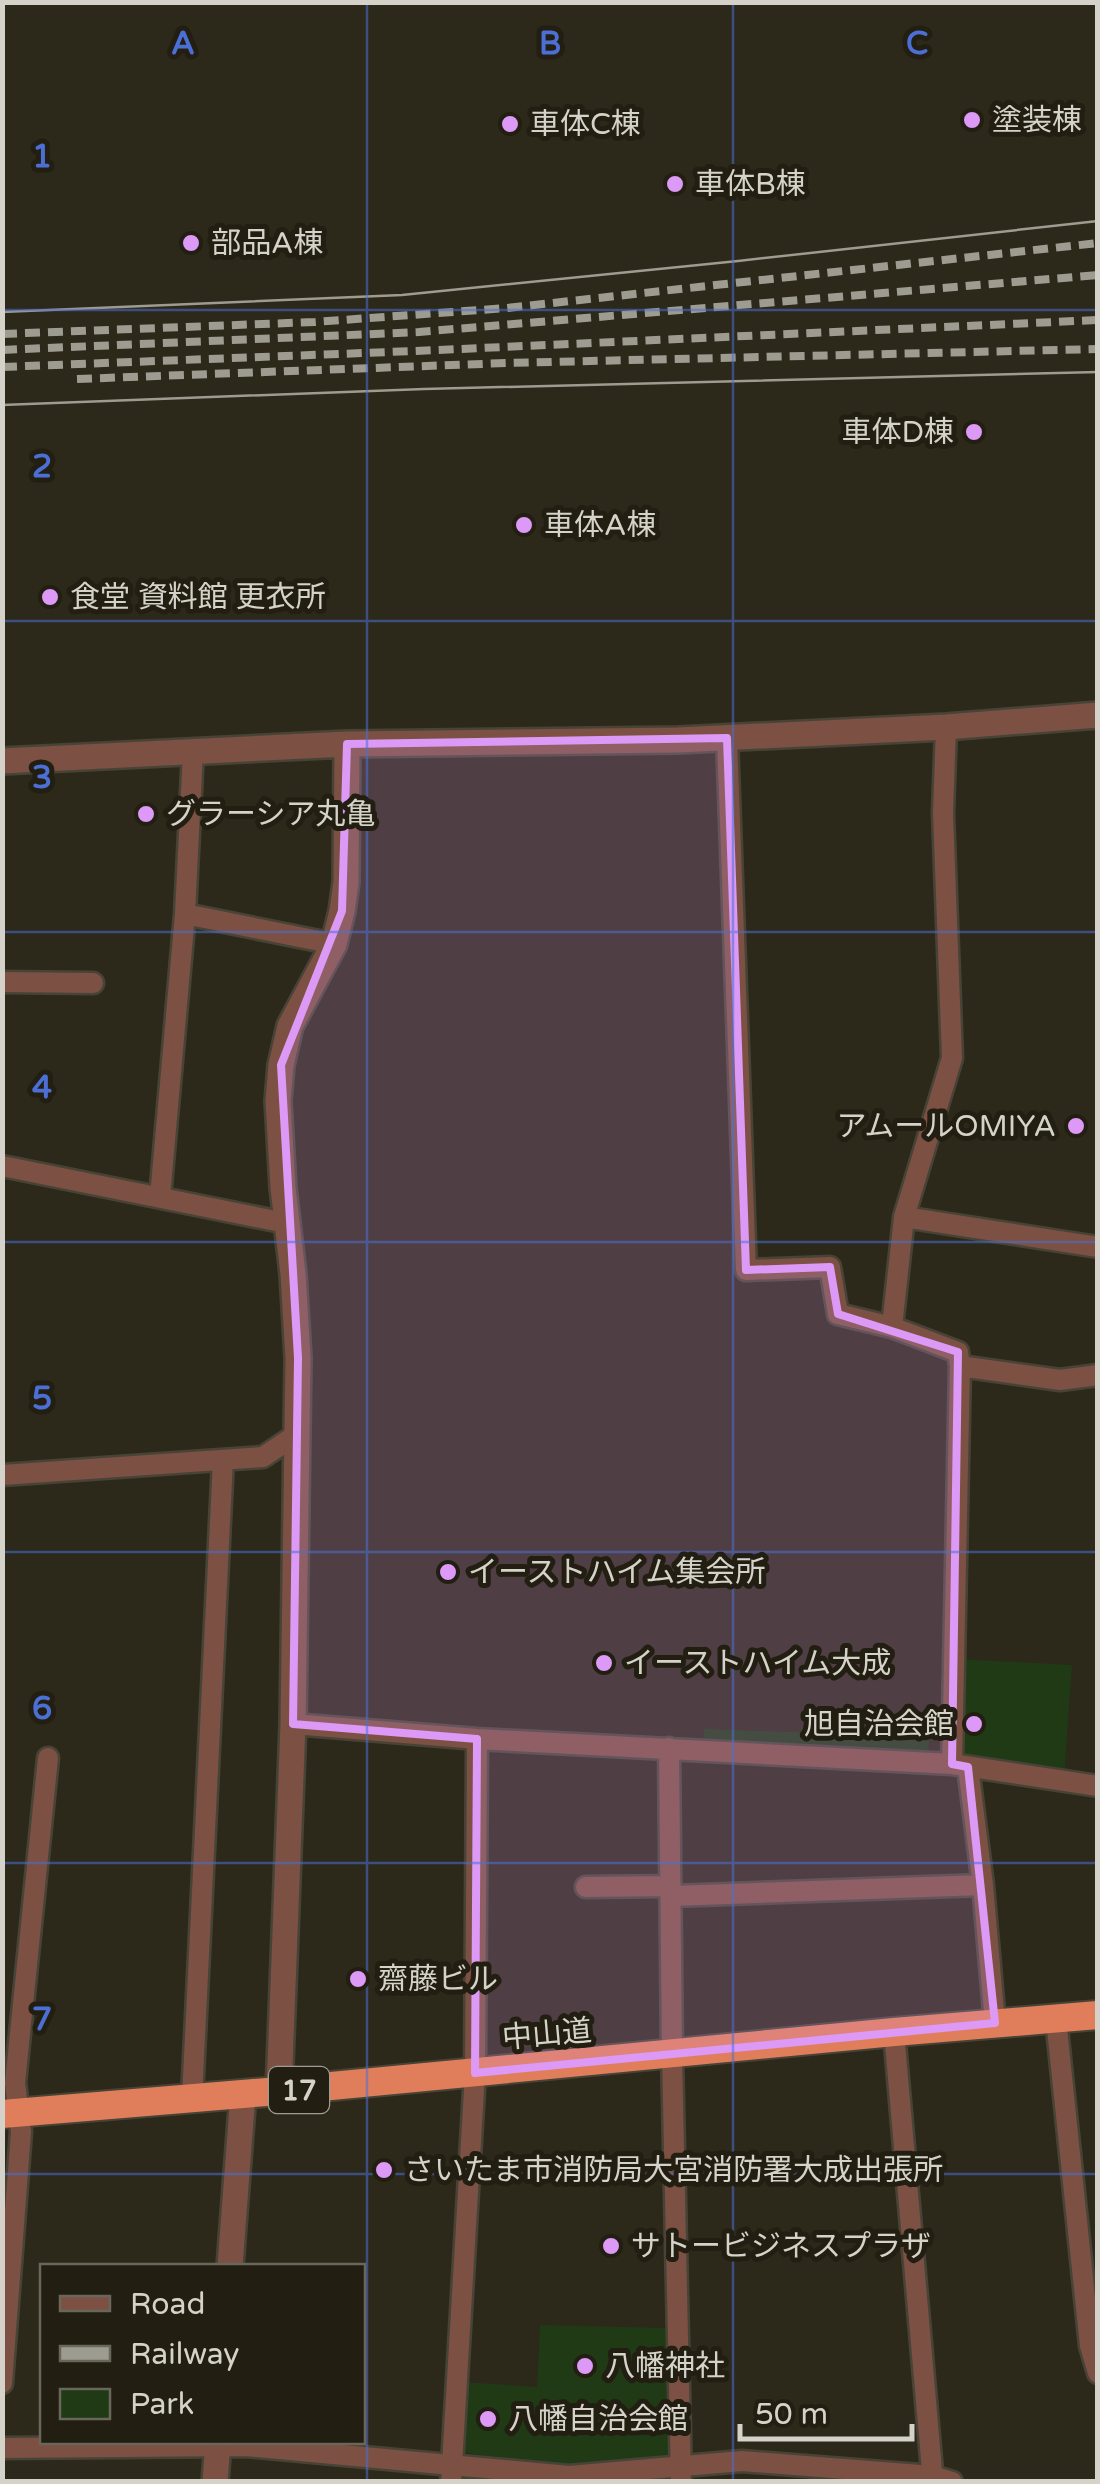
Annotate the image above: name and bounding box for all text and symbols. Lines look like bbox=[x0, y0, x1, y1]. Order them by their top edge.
text: A bbox=[171, 25, 195, 63]
text: B bbox=[539, 25, 561, 63]
text: C bbox=[906, 25, 928, 63]
place label: 塗装棟 bbox=[992, 102, 1082, 139]
place label: 車体C棟 bbox=[530, 106, 641, 143]
marker: 塗装棟 bbox=[961, 109, 983, 131]
marker: 車体C棟 bbox=[499, 113, 521, 135]
text: 1 bbox=[32, 138, 52, 176]
place label: 車体B棟 bbox=[695, 166, 806, 203]
marker: 車体B棟 bbox=[664, 173, 686, 195]
place label: 部品A棟 bbox=[211, 225, 323, 262]
marker: 部品A棟 bbox=[180, 232, 202, 254]
place label: 車体D棟 bbox=[841, 414, 954, 451]
marker: 車体D棟 bbox=[963, 421, 985, 443]
text: 2 bbox=[32, 448, 52, 486]
place label: 車体A棟 bbox=[544, 507, 656, 544]
marker: 車体A棟 bbox=[513, 514, 535, 536]
place label: 食堂 資料館 更衣所 bbox=[70, 579, 326, 616]
marker: 食堂 資料館 更衣所 bbox=[39, 586, 61, 608]
text: 3 bbox=[32, 759, 52, 797]
place label: グラーシア丸亀 bbox=[166, 796, 375, 833]
marker: グラーシア丸亀 bbox=[135, 803, 157, 825]
text: 4 bbox=[32, 1069, 52, 1107]
place label: アムールOMIYA bbox=[836, 1108, 1056, 1145]
marker: アムールOMIYA bbox=[1065, 1115, 1087, 1137]
text: 5 bbox=[32, 1380, 52, 1418]
place label: イーストハイム集会所 bbox=[468, 1554, 765, 1591]
marker: イーストハイム集会所 bbox=[437, 1561, 459, 1583]
place label: イーストハイム大成 bbox=[624, 1645, 891, 1682]
marker: イーストハイム大成 bbox=[593, 1652, 615, 1674]
text: 6 bbox=[32, 1690, 52, 1728]
place label: 旭自治会館 bbox=[804, 1706, 954, 1743]
marker: 旭自治会館 bbox=[963, 1713, 985, 1735]
place label: 齋藤ビル bbox=[378, 1961, 498, 1998]
marker: 齋藤ビル bbox=[347, 1968, 369, 1990]
text: 7 bbox=[32, 2001, 52, 2039]
street label: 中山道 bbox=[501, 2012, 593, 2057]
road number: 17 bbox=[269, 2067, 329, 2113]
place label: さいたま市消防局大宮消防署大成出張所 bbox=[404, 2152, 943, 2189]
marker: さいたま市消防局大宮消防署大成出張所 bbox=[373, 2159, 395, 2181]
place label: サトービジネスプラザ bbox=[631, 2228, 931, 2265]
marker: サトービジネスプラザ bbox=[600, 2235, 622, 2257]
legend bbox=[40, 2264, 365, 2444]
text: Road bbox=[130, 2286, 205, 2323]
text: Railway bbox=[130, 2336, 239, 2373]
place label: 八幡神社 bbox=[605, 2348, 725, 2385]
marker: 八幡神社 bbox=[574, 2355, 596, 2377]
scale bar bbox=[740, 2379, 912, 2441]
text: Park bbox=[130, 2386, 194, 2423]
text: 50 m bbox=[755, 2396, 828, 2433]
place label: 八幡自治会館 bbox=[508, 2401, 688, 2438]
marker: 八幡自治会館 bbox=[477, 2408, 499, 2430]

